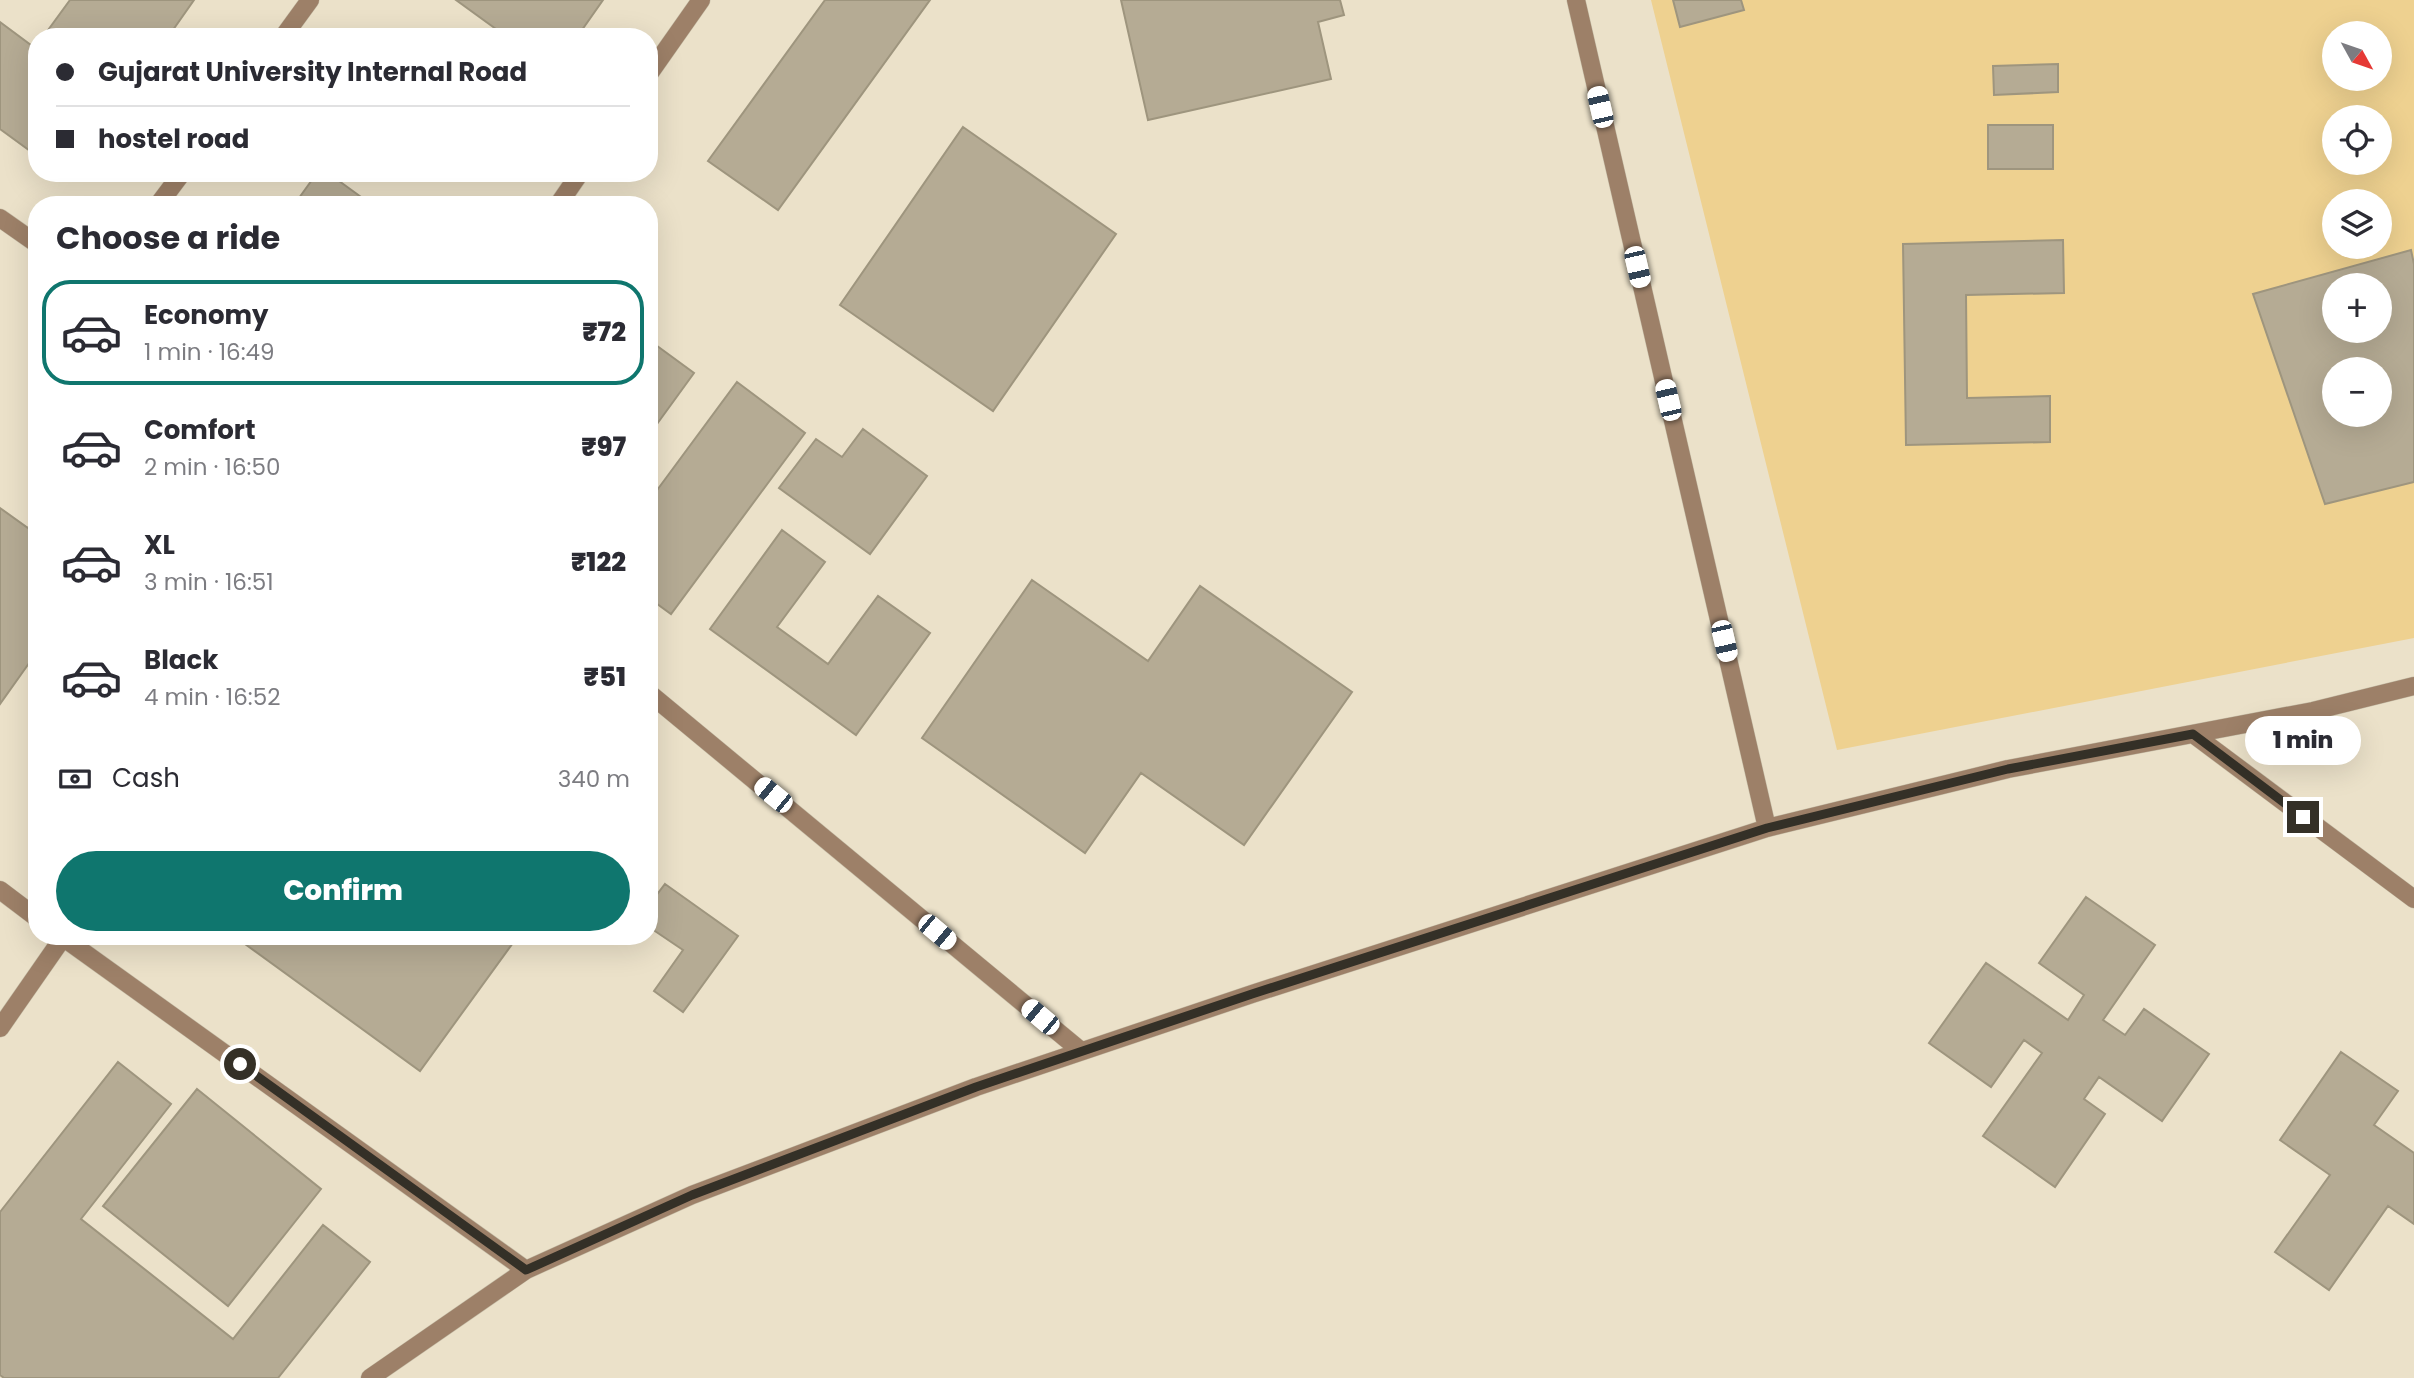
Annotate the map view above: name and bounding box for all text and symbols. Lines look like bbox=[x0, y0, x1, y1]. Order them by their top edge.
north arrow bbox=[2322, 21, 2392, 91]
map controls bbox=[2322, 21, 2392, 427]
text: Gujarat University Internal Road bbox=[98, 54, 527, 90]
car bbox=[1586, 84, 1615, 130]
button: locate bbox=[2322, 105, 2392, 175]
text: hostel road bbox=[98, 121, 249, 157]
button: layers bbox=[2322, 189, 2392, 259]
text: Choose a ride bbox=[56, 215, 280, 260]
car bbox=[1623, 244, 1652, 290]
button: + bbox=[2322, 273, 2392, 343]
text: Economy bbox=[144, 297, 268, 333]
icon: car bbox=[60, 301, 123, 364]
text: ₹72 bbox=[582, 314, 626, 350]
text: 1 min · 16:49 bbox=[144, 336, 275, 368]
button: − bbox=[2322, 357, 2392, 427]
car bbox=[1654, 377, 1683, 423]
text: Comfort bbox=[144, 412, 256, 448]
icon: car bbox=[60, 416, 123, 479]
text: ₹97 bbox=[581, 429, 626, 465]
text: 2 min · 16:50 bbox=[144, 451, 280, 483]
text: XL bbox=[144, 527, 175, 563]
icon: car bbox=[60, 531, 123, 594]
text: ₹122 bbox=[571, 544, 626, 580]
text: 3 min · 16:51 bbox=[144, 566, 274, 598]
car bbox=[1710, 618, 1739, 664]
text: Black bbox=[144, 642, 218, 678]
icon: car bbox=[60, 646, 123, 709]
text: ₹51 bbox=[584, 659, 626, 695]
text: 4 min · 16:52 bbox=[144, 681, 280, 713]
callout: 1 min bbox=[2245, 716, 2361, 764]
text: 1 min bbox=[2273, 724, 2333, 756]
icon: cash bbox=[56, 760, 94, 798]
text: Cash bbox=[112, 760, 180, 796]
text: 340 m bbox=[558, 763, 630, 795]
car bbox=[751, 774, 796, 816]
route end bbox=[2287, 801, 2319, 833]
button: Confirm bbox=[56, 851, 630, 931]
car bbox=[915, 910, 960, 954]
car bbox=[1018, 995, 1063, 1039]
route start bbox=[224, 1048, 256, 1080]

